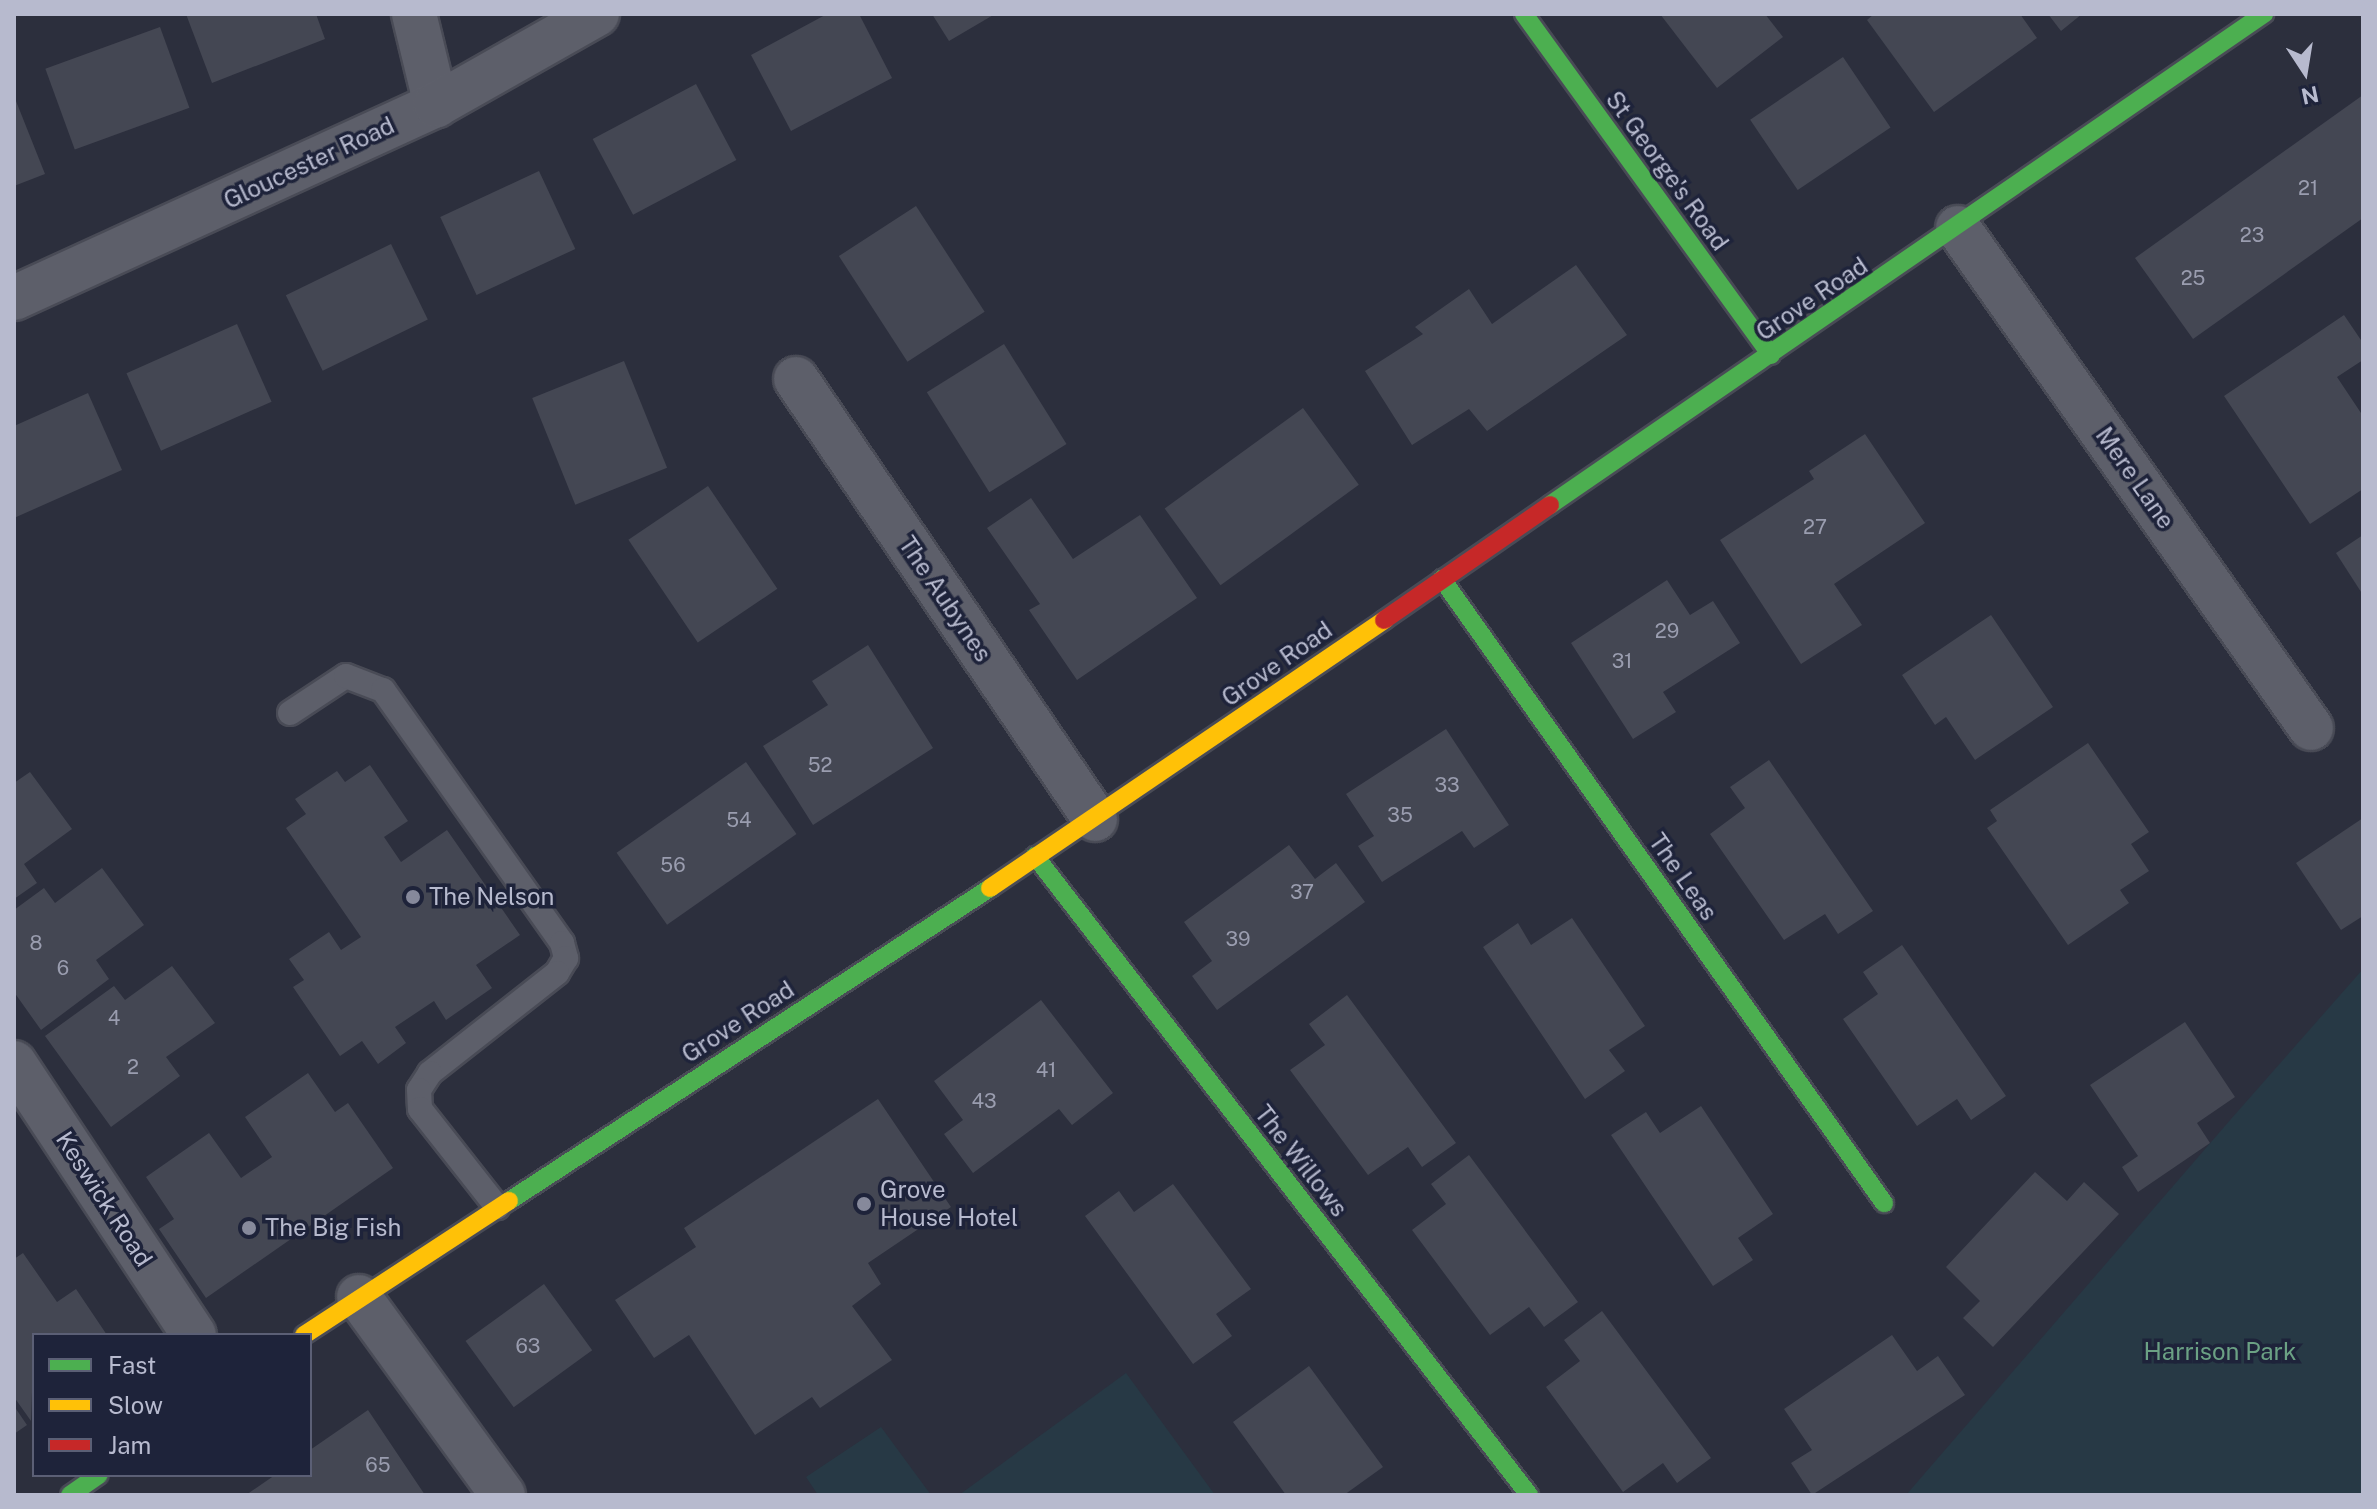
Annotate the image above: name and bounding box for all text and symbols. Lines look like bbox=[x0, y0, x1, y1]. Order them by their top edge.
north arrow bbox=[2265, 32, 2345, 112]
text: N bbox=[2299, 81, 2321, 110]
street label: St George's Road bbox=[1600, 86, 1734, 256]
street label: Gloucester Road bbox=[219, 111, 399, 215]
house number: 21 bbox=[2298, 176, 2318, 200]
house number: 23 bbox=[2240, 223, 2264, 247]
street label: Grove Road bbox=[1751, 251, 1873, 347]
house number: 25 bbox=[2181, 266, 2205, 290]
street label: Mere Lane bbox=[2090, 422, 2180, 534]
house number: 27 bbox=[1803, 515, 1827, 539]
street label: The Aubynes bbox=[893, 531, 997, 667]
street label: Grove Road bbox=[1216, 615, 1338, 713]
house number: 29 bbox=[1655, 619, 1679, 643]
house number: 31 bbox=[1612, 649, 1632, 673]
house number: 52 bbox=[808, 753, 832, 777]
house number: 33 bbox=[1434, 773, 1460, 797]
house number: 35 bbox=[1387, 803, 1413, 827]
house number: 54 bbox=[726, 808, 752, 832]
street label: The Leas bbox=[1643, 828, 1723, 926]
house number: 56 bbox=[660, 853, 686, 877]
house number: 37 bbox=[1290, 880, 1314, 904]
place label: The Nelson bbox=[429, 883, 555, 911]
marker: The Nelson bbox=[404, 888, 422, 906]
house number: 39 bbox=[1226, 927, 1250, 951]
house number: 8 bbox=[30, 931, 42, 955]
house number: 6 bbox=[57, 956, 69, 980]
street label: Grove Road bbox=[676, 975, 800, 1069]
house number: 4 bbox=[108, 1006, 120, 1030]
house number: 2 bbox=[127, 1055, 139, 1079]
house number: 41 bbox=[1036, 1058, 1056, 1082]
house number: 43 bbox=[971, 1089, 997, 1113]
street label: The Willows bbox=[1248, 1099, 1354, 1223]
street label: Keswick Road bbox=[50, 1126, 158, 1272]
place label: Grove House Hotel bbox=[880, 1176, 1018, 1232]
marker: Grove House Hotel bbox=[855, 1195, 873, 1213]
place label: The Big Fish bbox=[265, 1214, 401, 1242]
marker: The Big Fish bbox=[240, 1219, 258, 1237]
legend bbox=[32, 1333, 312, 1477]
house number: 63 bbox=[516, 1334, 540, 1358]
park label: Harrison Park bbox=[2144, 1338, 2296, 1366]
text: Fast bbox=[108, 1351, 156, 1379]
text: Slow bbox=[108, 1391, 163, 1419]
text: Jam bbox=[108, 1431, 151, 1459]
house number: 65 bbox=[365, 1453, 391, 1477]

